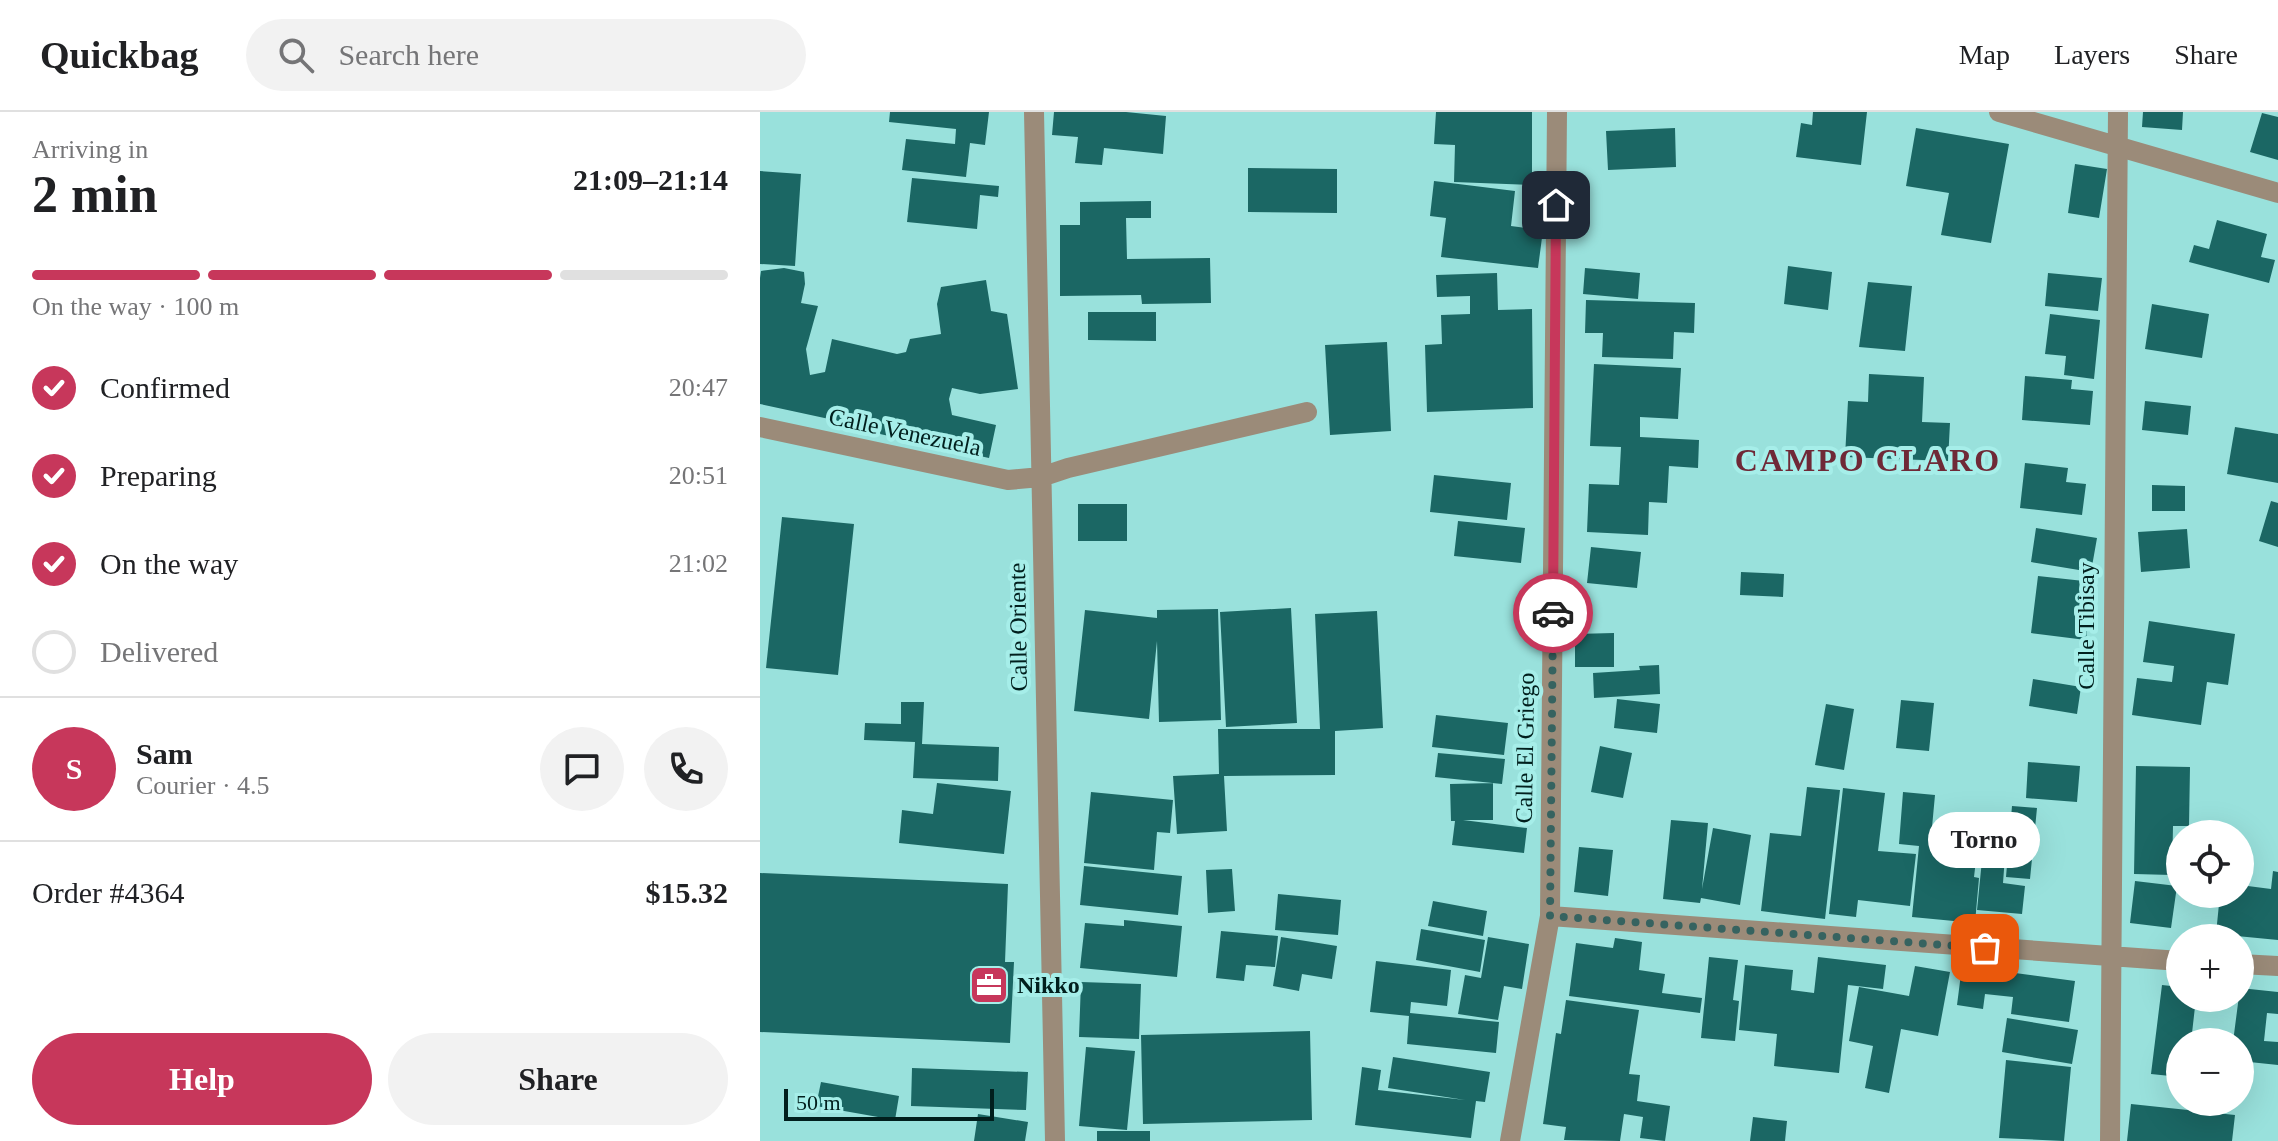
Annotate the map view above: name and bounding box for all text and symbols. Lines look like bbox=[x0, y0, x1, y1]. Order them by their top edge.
search box bbox=[246, 19, 806, 91]
icon: search bbox=[274, 33, 318, 77]
text: Quickbag bbox=[40, 34, 198, 76]
text: Search here bbox=[338, 38, 479, 71]
text: Map bbox=[1959, 39, 2010, 70]
text: Layers bbox=[2054, 39, 2130, 70]
text: Share bbox=[2174, 39, 2238, 70]
text: Arriving in bbox=[32, 135, 148, 164]
text: 21:09–21:14 bbox=[573, 163, 728, 196]
text: 2 min bbox=[32, 166, 158, 223]
pin bbox=[1522, 171, 1590, 239]
icon: home bbox=[1534, 183, 1578, 227]
text: On the way · 100 m bbox=[32, 292, 239, 321]
icon: check bbox=[32, 366, 76, 410]
text: Confirmed bbox=[100, 371, 230, 404]
text: 20:47 bbox=[669, 373, 728, 402]
street label: Calle Venezuela bbox=[827, 403, 984, 461]
district label: CAMPO CLARO bbox=[1735, 442, 2001, 478]
icon: check bbox=[32, 454, 76, 498]
text: Preparing bbox=[100, 459, 217, 492]
text: 20:51 bbox=[669, 461, 728, 490]
icon: check bbox=[32, 542, 76, 586]
text: On the way bbox=[100, 547, 238, 580]
text: 21:02 bbox=[669, 549, 728, 578]
street label: Calle Oriente bbox=[1004, 562, 1032, 692]
street label: Calle Tibisay bbox=[2073, 562, 2099, 690]
courier bbox=[1513, 573, 1593, 653]
icon: car bbox=[1531, 591, 1575, 635]
text: Delivered bbox=[100, 635, 218, 668]
street label: Calle El Griego bbox=[1511, 672, 1539, 824]
button: chat bbox=[540, 727, 624, 811]
button: phone bbox=[644, 727, 728, 811]
text: Sam bbox=[136, 737, 193, 770]
text: S bbox=[66, 752, 82, 785]
text: Courier · 4.5 bbox=[136, 771, 270, 800]
callout: Torno bbox=[1929, 812, 2041, 868]
map controls bbox=[2166, 820, 2254, 1116]
button: locate bbox=[2166, 820, 2254, 908]
text: Torno bbox=[1951, 825, 2017, 854]
text: Order #4364 bbox=[32, 876, 184, 909]
text: $15.32 bbox=[646, 876, 728, 909]
pin bbox=[1951, 914, 2019, 982]
button: + bbox=[2166, 924, 2254, 1012]
icon: bag bbox=[1963, 926, 2007, 970]
office icon: Nikko bbox=[968, 964, 1010, 1006]
place label: Nikko bbox=[1017, 972, 1080, 998]
button: − bbox=[2166, 1028, 2254, 1116]
button: Help bbox=[32, 1033, 372, 1125]
button: Share bbox=[388, 1033, 728, 1125]
scale bar bbox=[784, 1085, 994, 1121]
text: 50 m bbox=[796, 1090, 841, 1115]

